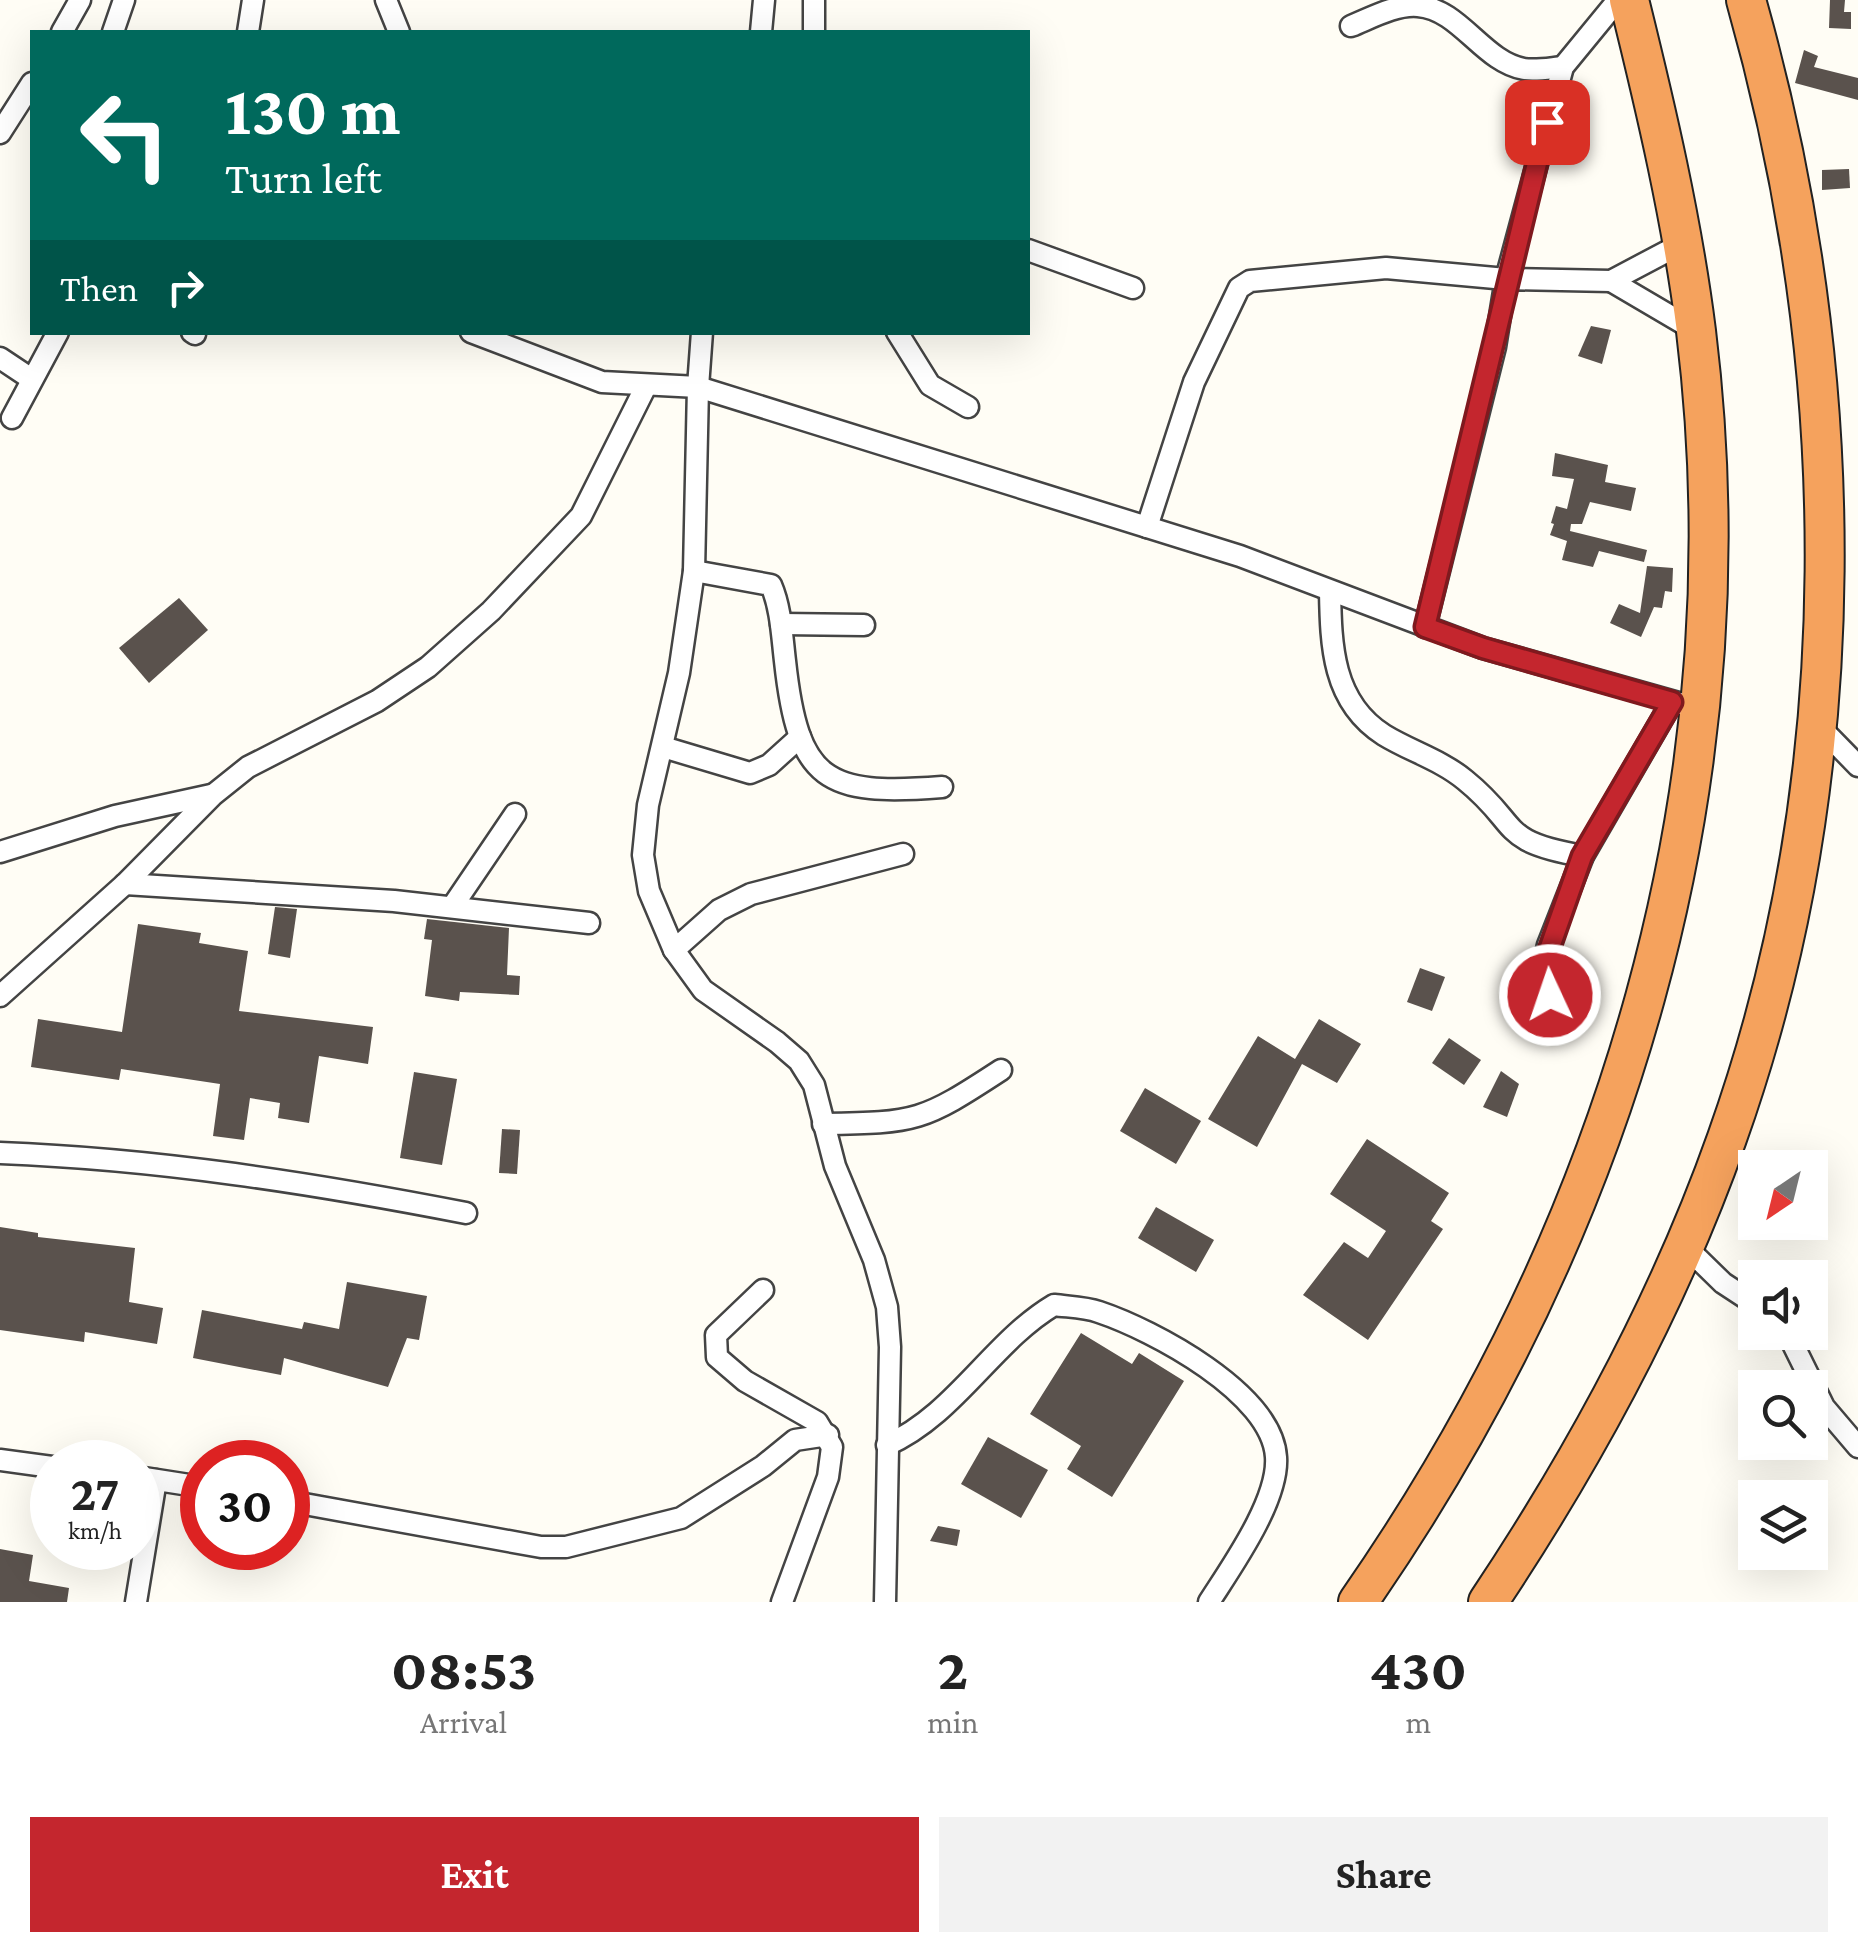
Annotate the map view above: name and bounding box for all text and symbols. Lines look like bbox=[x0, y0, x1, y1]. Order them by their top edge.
icon: left bbox=[60, 70, 190, 200]
text: 130 m bbox=[225, 71, 401, 149]
pin bbox=[1505, 80, 1590, 165]
icon: arrive bbox=[1520, 95, 1575, 150]
text: Turn left bbox=[225, 153, 382, 203]
icon: right bbox=[158, 260, 213, 315]
text: Then bbox=[60, 267, 138, 309]
position arrow bbox=[1498, 943, 1602, 1047]
north arrow bbox=[1738, 1150, 1828, 1240]
map controls bbox=[1738, 1150, 1828, 1570]
button: sound bbox=[1738, 1260, 1828, 1350]
button: search bbox=[1738, 1370, 1828, 1460]
speed limit sign: 30 bbox=[180, 1440, 310, 1570]
text: 27 bbox=[71, 1465, 119, 1521]
button: layers bbox=[1738, 1480, 1828, 1570]
text: km/h bbox=[68, 1517, 122, 1544]
text: 08:53 bbox=[391, 1635, 536, 1702]
text: 2 bbox=[938, 1635, 968, 1702]
text: 430 bbox=[1370, 1635, 1467, 1702]
text: Arrival bbox=[420, 1704, 507, 1740]
text: min bbox=[927, 1704, 979, 1740]
text: m bbox=[1405, 1704, 1431, 1740]
button: Exit bbox=[30, 1817, 919, 1932]
button: Share bbox=[939, 1817, 1828, 1932]

